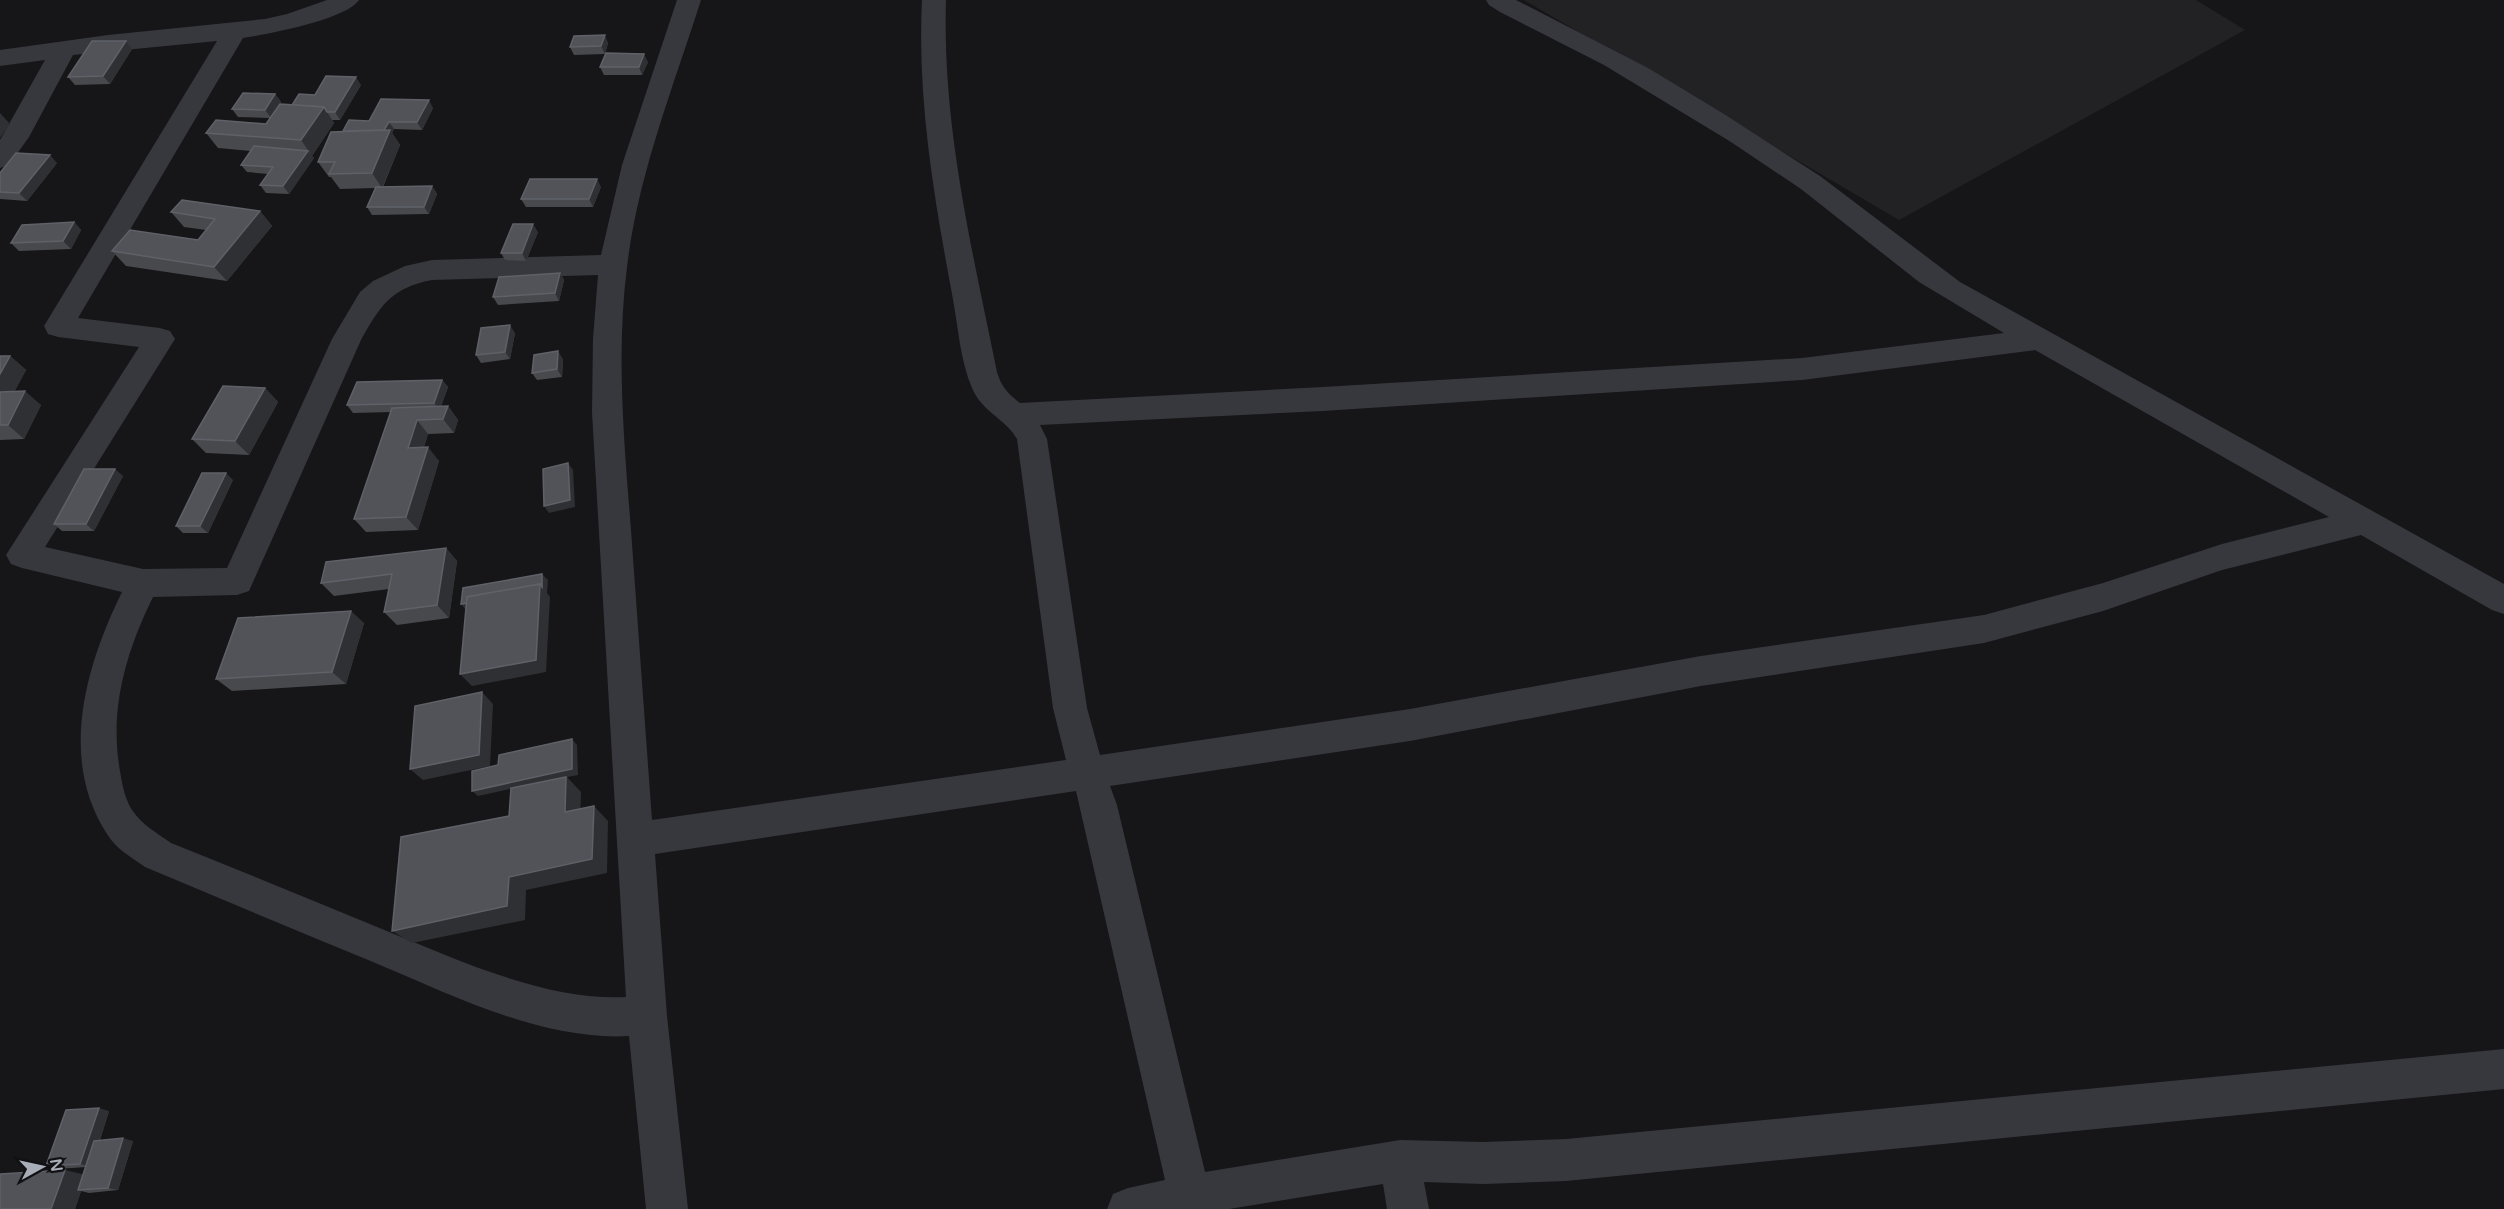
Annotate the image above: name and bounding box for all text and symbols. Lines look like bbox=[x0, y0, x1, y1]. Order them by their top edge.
north arrow bbox=[12, 1137, 72, 1197]
text: N bbox=[45, 1157, 67, 1173]

